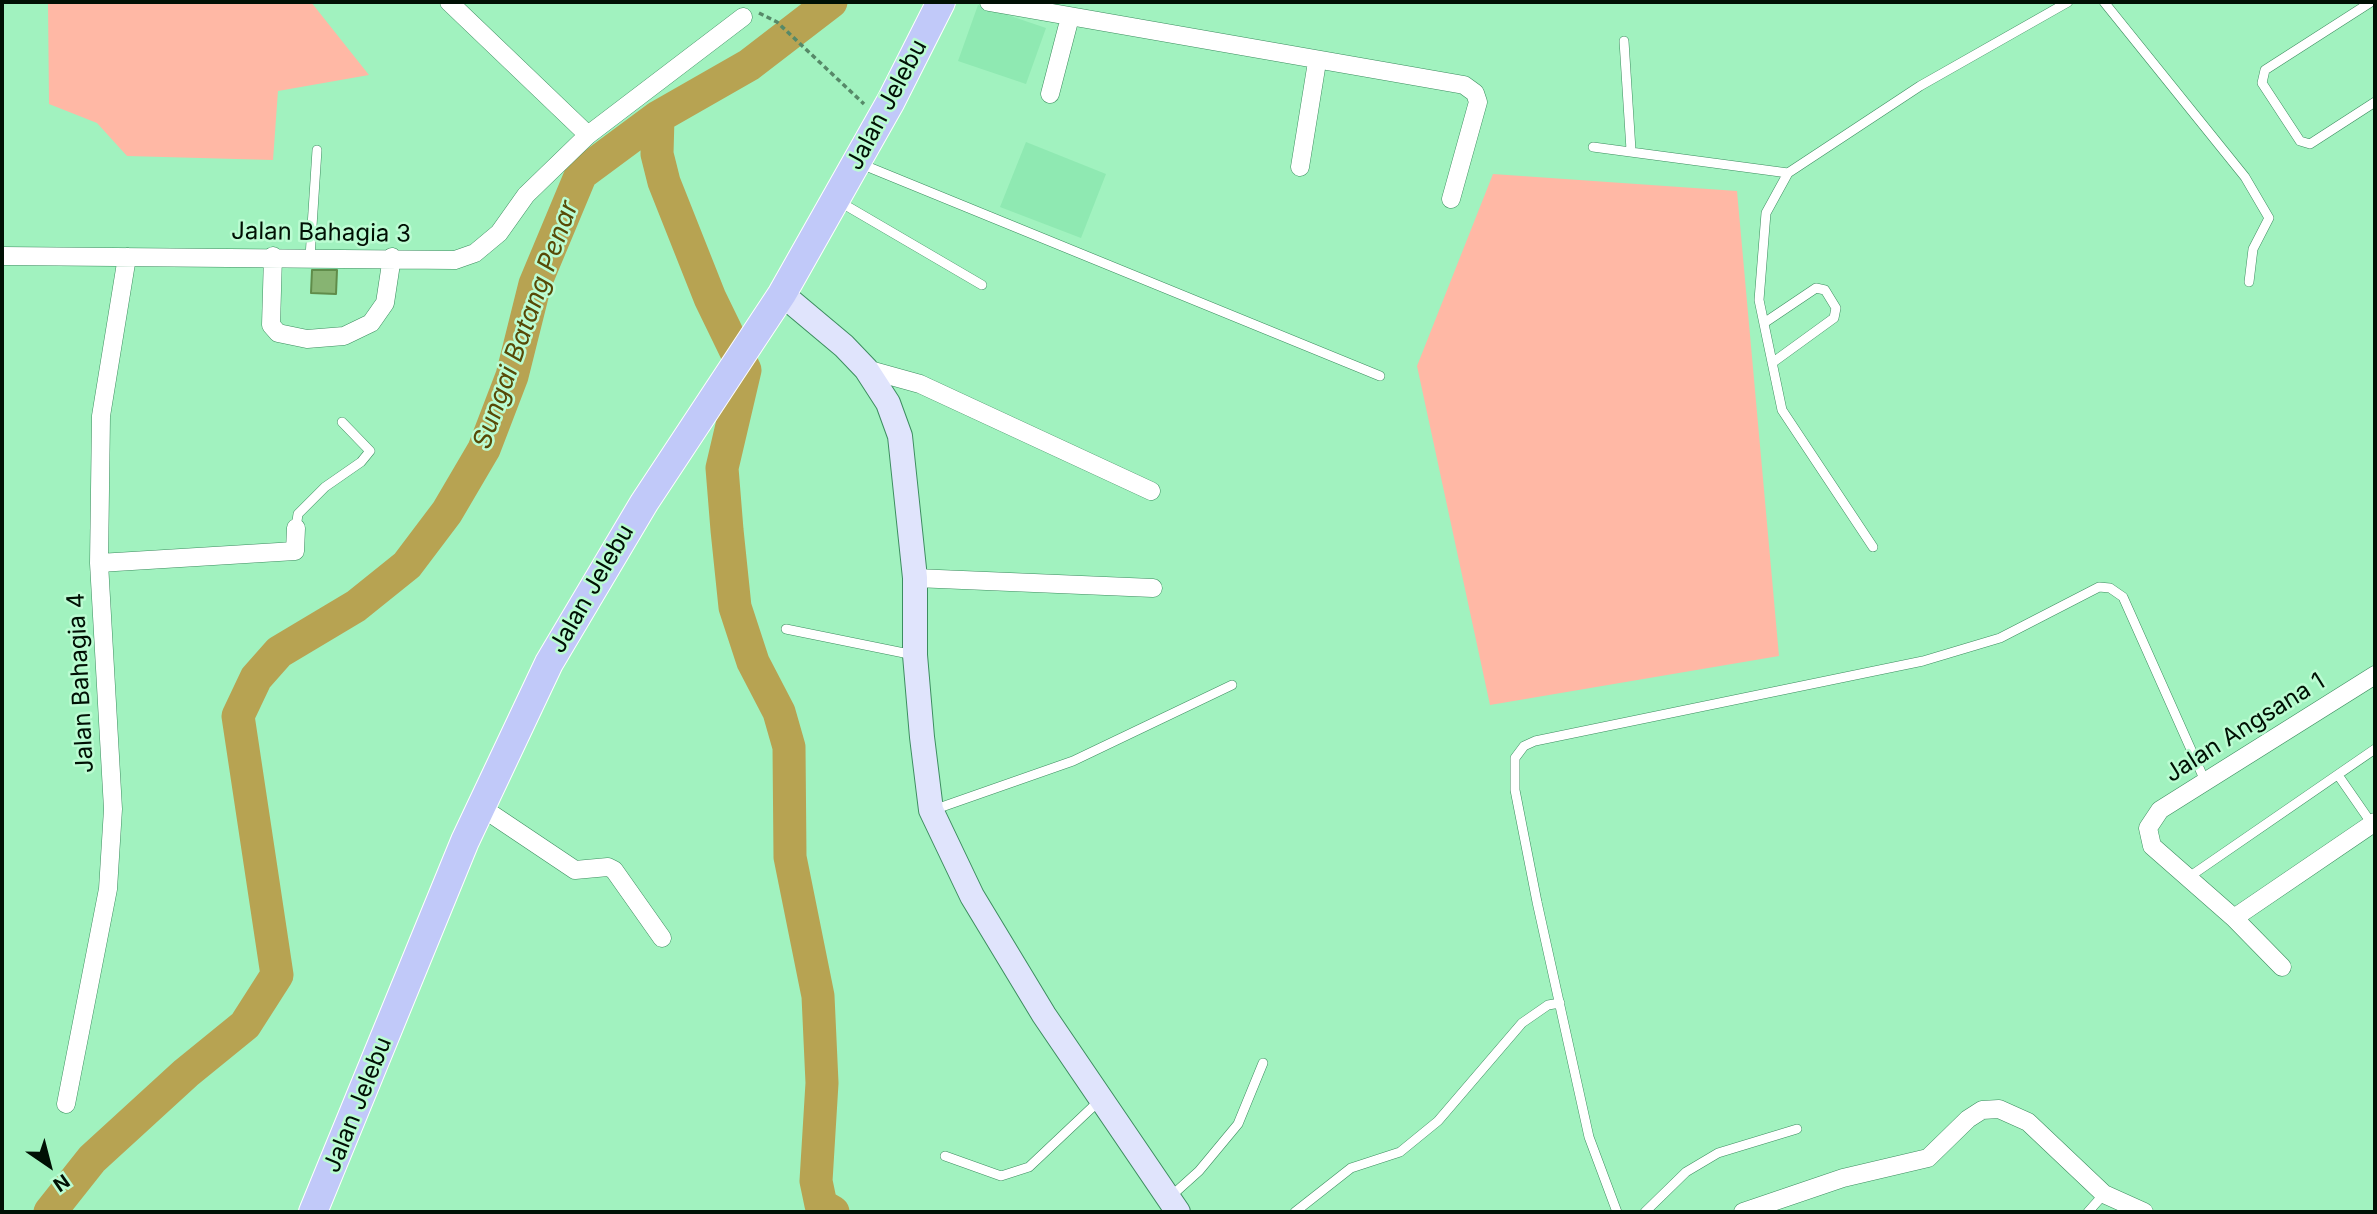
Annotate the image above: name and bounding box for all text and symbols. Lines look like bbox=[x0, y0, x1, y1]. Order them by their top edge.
street label: Jalan Jelebu bbox=[841, 35, 933, 175]
water label: Sungai Batang Penar bbox=[467, 197, 585, 453]
street label: Jalan Bahagia 3 bbox=[231, 217, 411, 249]
street label: Jalan Jelebu bbox=[544, 520, 640, 658]
street label: Jalan Bahagia 4 bbox=[62, 592, 100, 774]
street label: Jalan Angsana 1 bbox=[2160, 667, 2330, 789]
street label: Jalan Jelebu bbox=[318, 1033, 398, 1177]
north arrow bbox=[14, 1130, 84, 1200]
text: N bbox=[49, 1169, 74, 1196]

